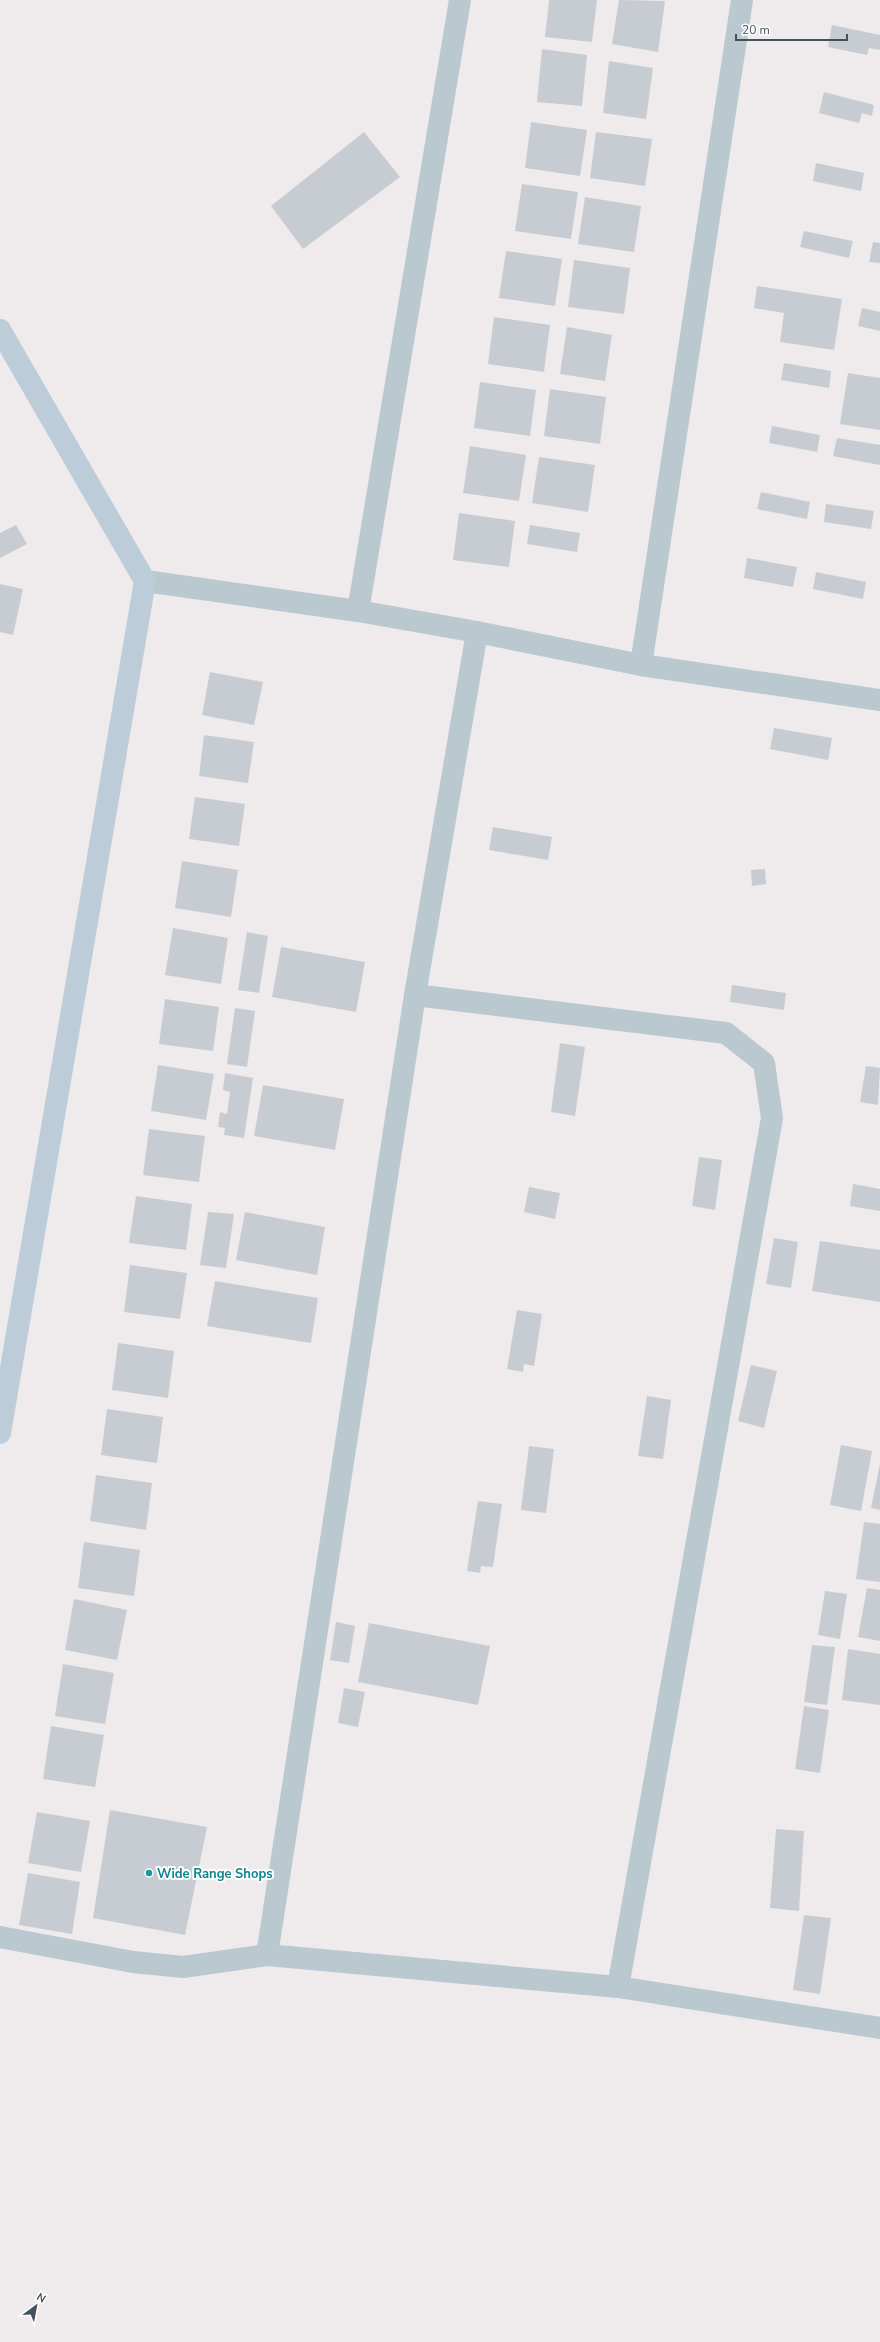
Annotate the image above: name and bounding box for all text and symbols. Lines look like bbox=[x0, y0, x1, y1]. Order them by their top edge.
scale bar bbox=[736, 16, 847, 42]
text: 20 m bbox=[742, 22, 770, 38]
place label: Wide Range Shops bbox=[157, 1865, 273, 1883]
marker: Wide Range Shops bbox=[144, 1868, 154, 1878]
north arrow bbox=[16, 2286, 56, 2326]
text: N bbox=[34, 2289, 49, 2306]

